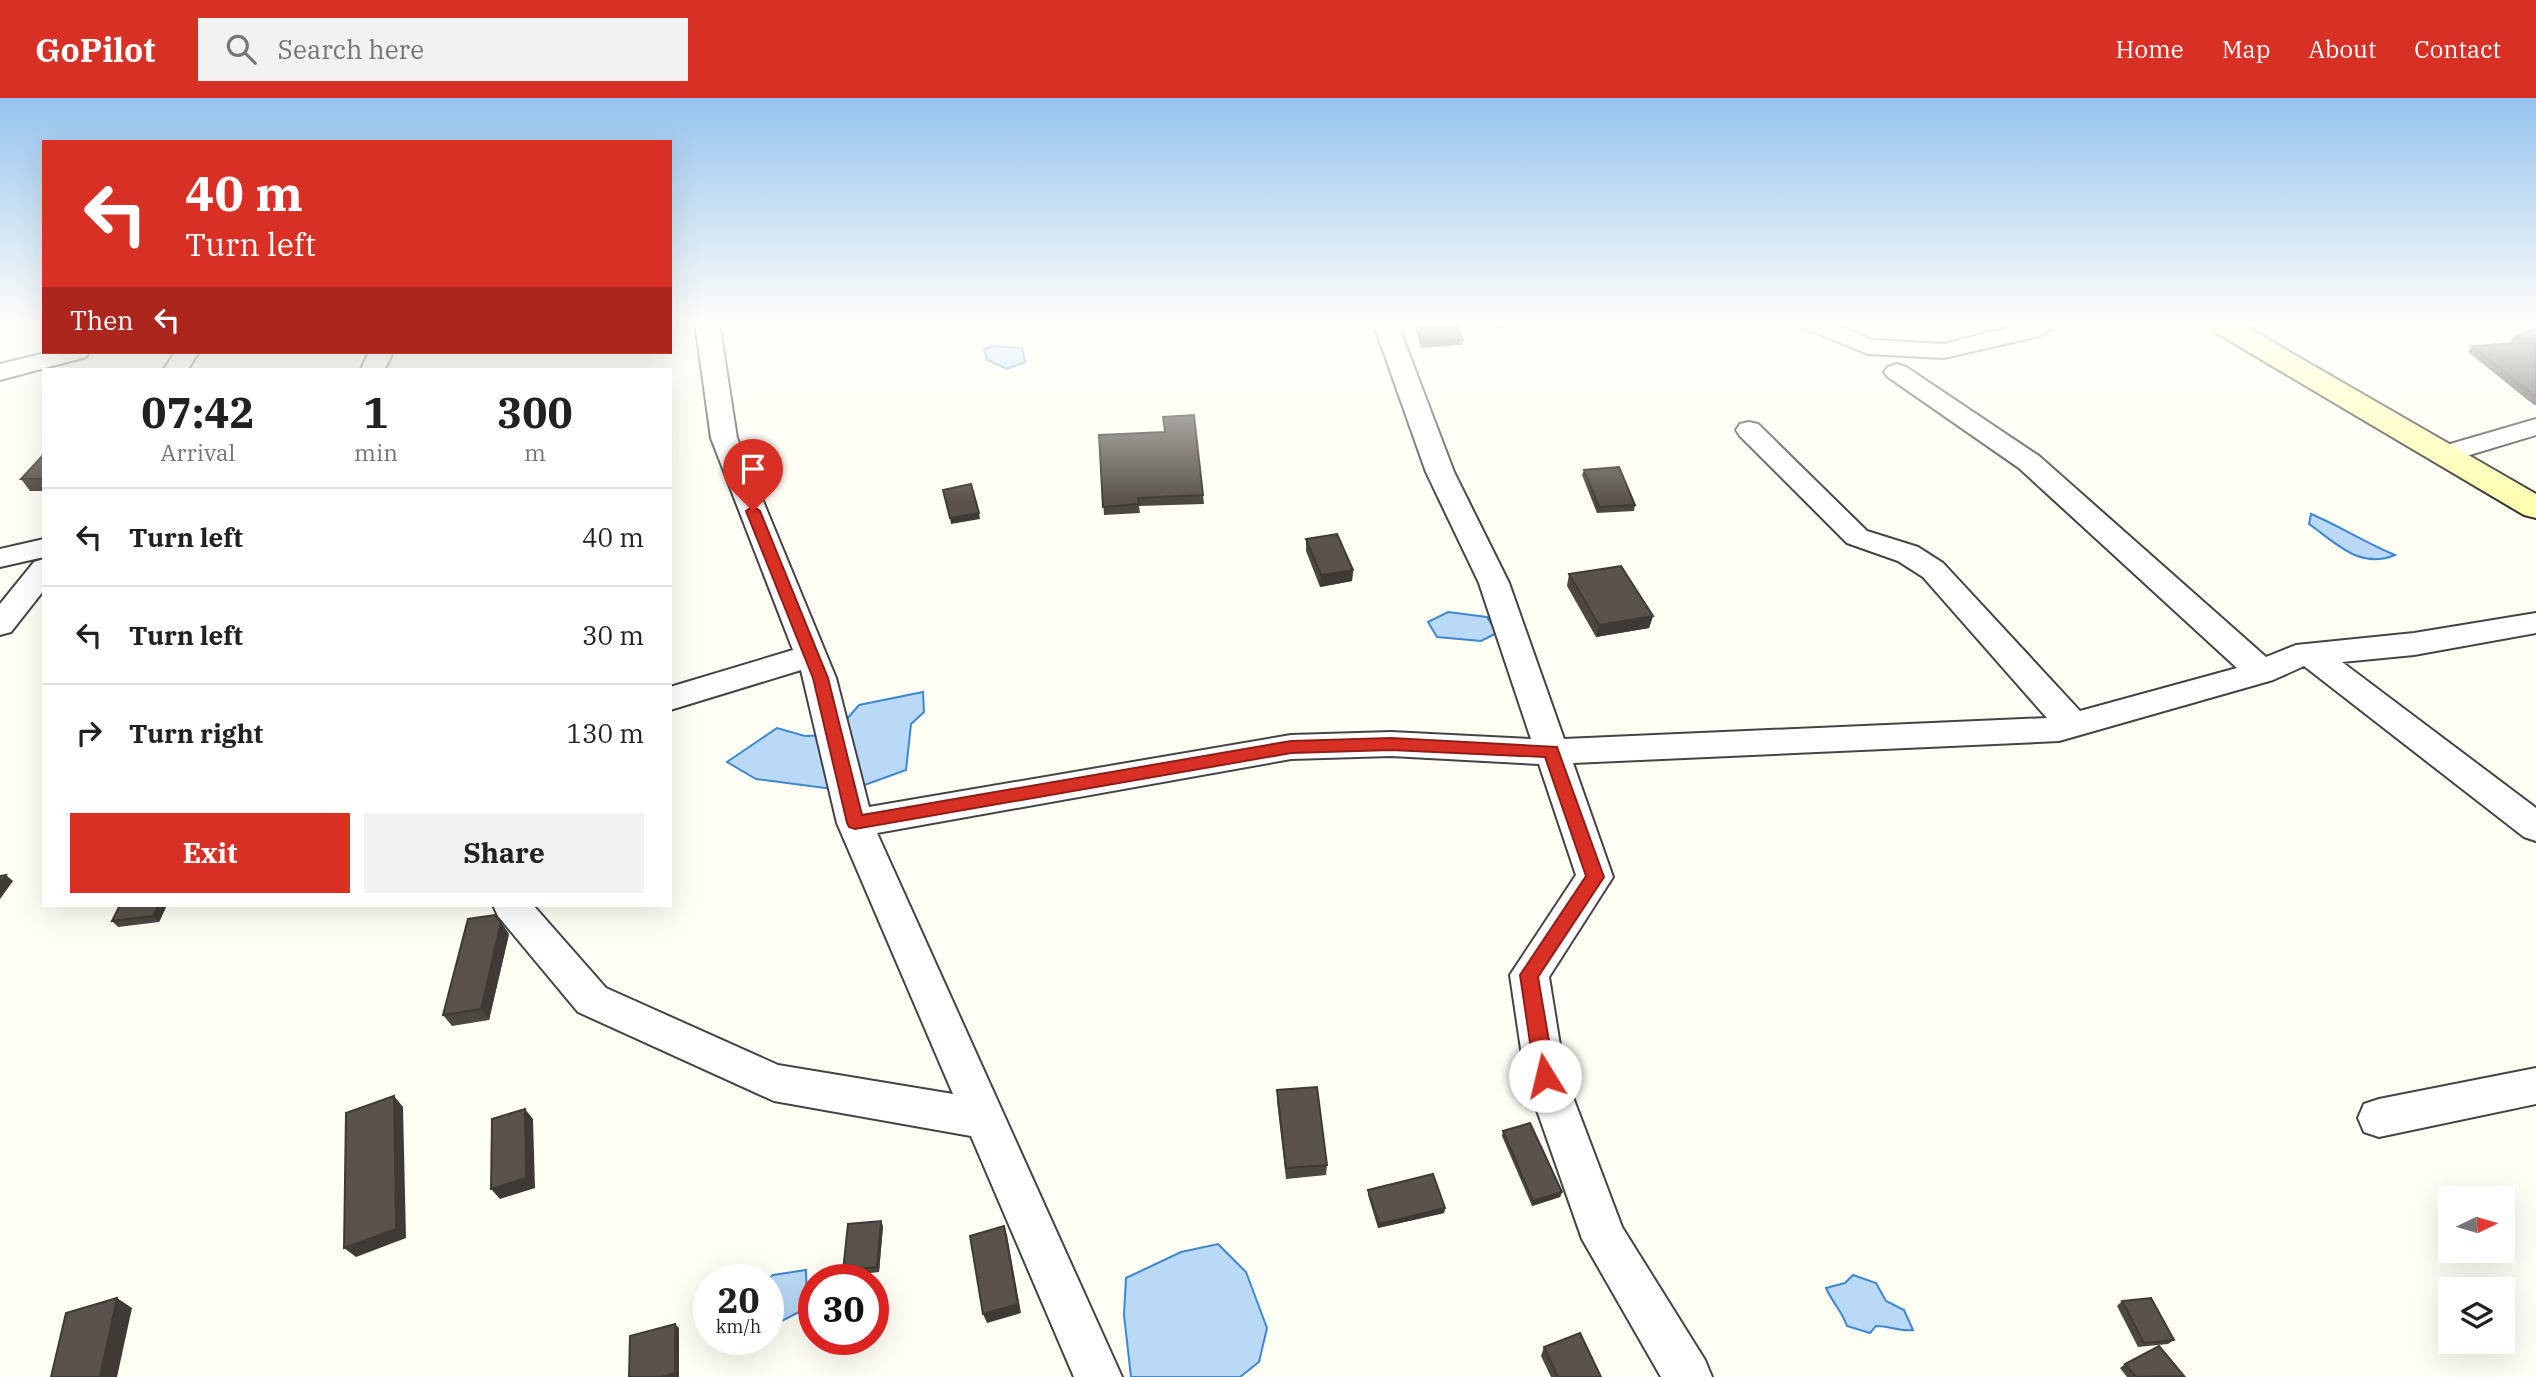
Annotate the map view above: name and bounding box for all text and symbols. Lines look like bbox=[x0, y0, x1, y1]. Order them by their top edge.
search box bbox=[198, 18, 688, 81]
text: GoPilot bbox=[35, 28, 156, 71]
icon: search bbox=[222, 30, 260, 68]
text: Search here bbox=[278, 32, 424, 66]
text: Home bbox=[2116, 33, 2184, 65]
text: Map bbox=[2222, 33, 2270, 65]
text: About bbox=[2308, 33, 2376, 65]
text: Contact bbox=[2414, 33, 2501, 65]
text: 40 m bbox=[185, 161, 303, 224]
icon: left bbox=[70, 168, 161, 259]
text: Turn left bbox=[185, 223, 316, 265]
icon: left bbox=[148, 301, 186, 339]
text: Then bbox=[70, 303, 134, 337]
text: 07:42 bbox=[141, 385, 255, 440]
text: 1 bbox=[363, 385, 389, 440]
text: 300 bbox=[497, 385, 573, 440]
text: Arrival bbox=[161, 437, 235, 467]
text: min bbox=[354, 437, 398, 467]
text: m bbox=[524, 437, 546, 467]
pin bbox=[723, 439, 783, 511]
icon: arrive bbox=[734, 450, 772, 488]
icon: left bbox=[70, 518, 108, 556]
text: Turn left bbox=[129, 520, 243, 554]
text: 40 m bbox=[582, 520, 644, 554]
icon: left bbox=[70, 616, 108, 654]
text: Turn left bbox=[129, 618, 243, 652]
text: 30 m bbox=[582, 618, 644, 652]
icon: right bbox=[70, 714, 108, 752]
text: Turn right bbox=[129, 716, 263, 750]
text: 130 m bbox=[566, 716, 644, 750]
button: Exit bbox=[70, 813, 350, 893]
button: Share bbox=[364, 813, 644, 893]
position arrow bbox=[1508, 1039, 1582, 1113]
north arrow bbox=[2438, 1186, 2515, 1264]
map controls bbox=[2438, 1186, 2515, 1354]
speed limit sign: 30 bbox=[798, 1264, 889, 1355]
text: 20 bbox=[717, 1277, 760, 1323]
button: layers bbox=[2438, 1277, 2515, 1354]
text: km/h bbox=[716, 1315, 761, 1338]

